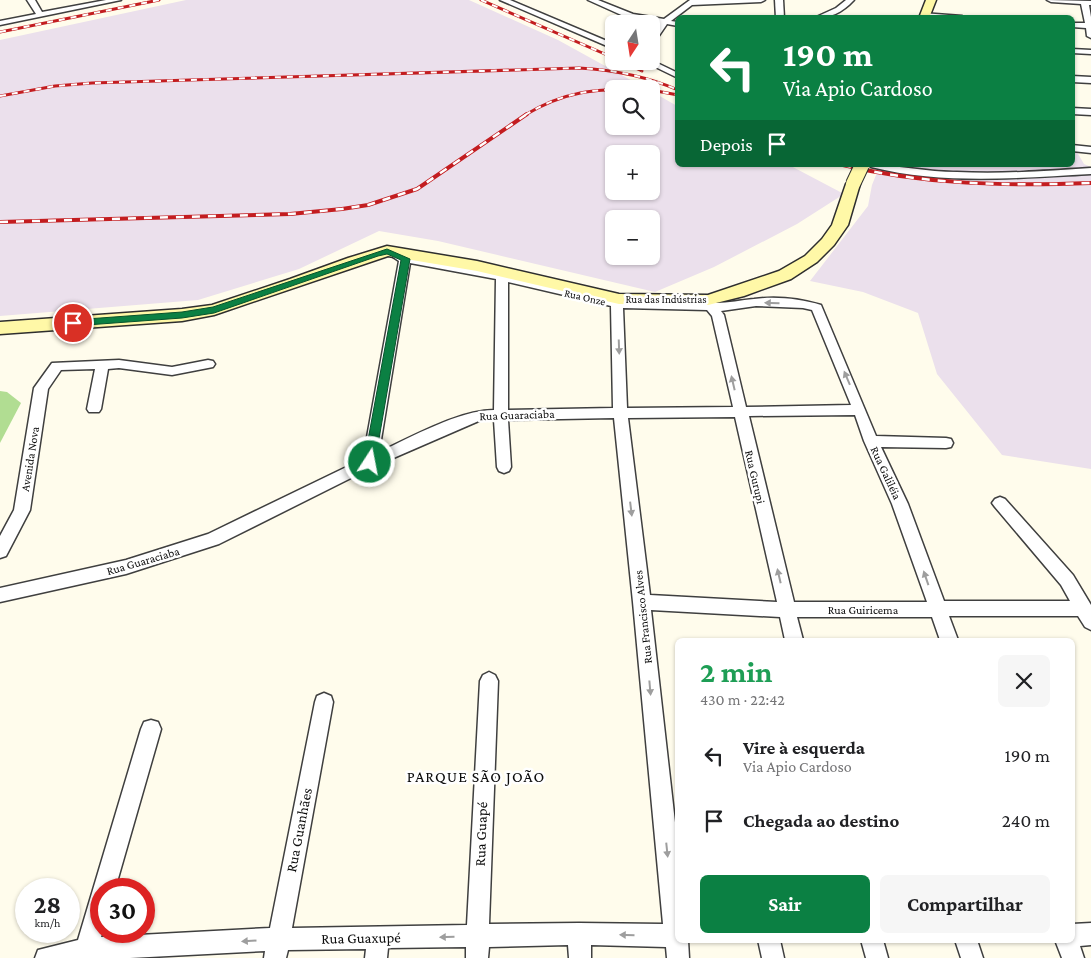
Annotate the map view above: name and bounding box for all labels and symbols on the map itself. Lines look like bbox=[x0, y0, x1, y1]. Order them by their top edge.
north arrow bbox=[605, 15, 660, 70]
street label: Rua Onze bbox=[563, 286, 607, 308]
street label: Rua das Indústrias bbox=[625, 293, 707, 305]
one-way arrow bbox=[764, 299, 780, 307]
pin bbox=[52, 302, 94, 344]
one-way arrow bbox=[615, 339, 623, 355]
one-way arrow bbox=[842, 371, 850, 385]
one-way arrow bbox=[729, 376, 737, 391]
street label: Rua Guaraciaba bbox=[479, 407, 555, 423]
street label: Avenida Nova bbox=[18, 425, 42, 493]
position arrow bbox=[343, 435, 395, 487]
street label: Rua Galiléia bbox=[868, 444, 905, 502]
street label: Rua Gurupi bbox=[742, 449, 768, 505]
one-way arrow bbox=[627, 501, 635, 517]
street label: Rua Guaraciaba bbox=[105, 544, 181, 578]
one-way arrow bbox=[775, 568, 783, 583]
street label: Rua Francisco Alves bbox=[631, 569, 655, 664]
one-way arrow bbox=[922, 570, 929, 585]
street label: Rua Guiricema bbox=[828, 603, 899, 617]
one-way arrow bbox=[647, 680, 655, 696]
district label: PARQUE SÃO JOÃO bbox=[407, 768, 545, 786]
street label: Rua Guanhães bbox=[283, 786, 315, 874]
street label: Rua Guapé bbox=[472, 801, 491, 867]
one-way arrow bbox=[663, 842, 671, 858]
speed limit sign: 30 bbox=[90, 878, 155, 943]
street label: Rua Guaxupé bbox=[321, 929, 401, 948]
one-way arrow bbox=[618, 931, 634, 939]
one-way arrow bbox=[438, 933, 454, 941]
one-way arrow bbox=[241, 937, 257, 945]

